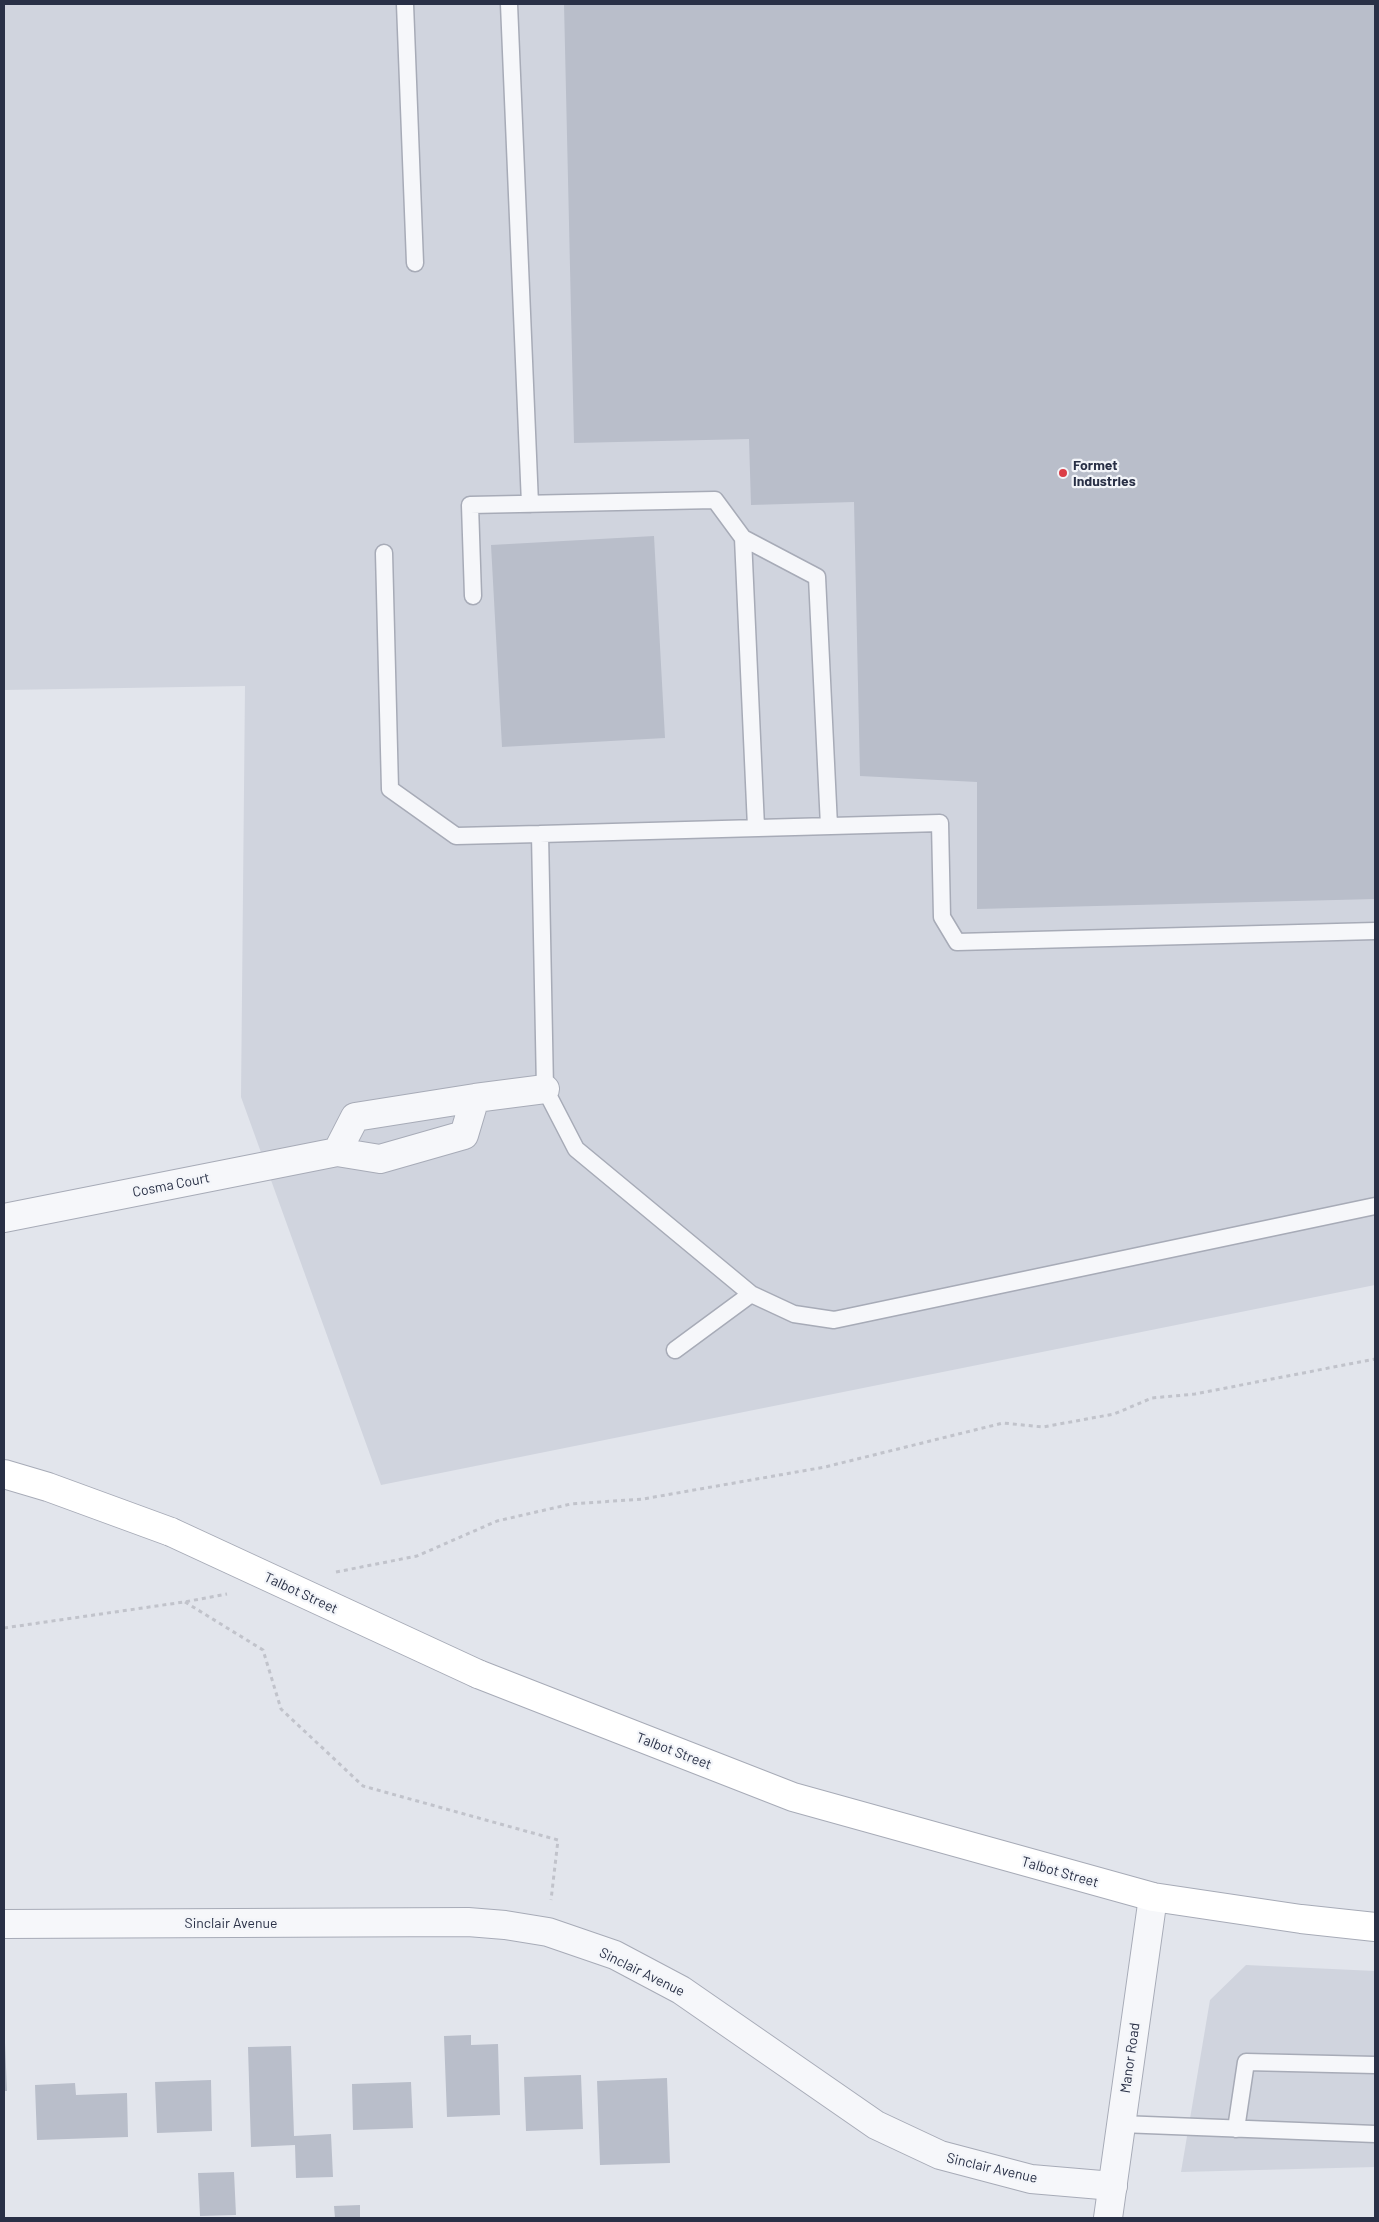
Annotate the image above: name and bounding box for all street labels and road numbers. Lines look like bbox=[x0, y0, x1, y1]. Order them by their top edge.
street label: Cosma Court bbox=[131, 1169, 211, 1201]
street label: Talbot Street bbox=[261, 1569, 341, 1617]
street label: Talbot Street bbox=[634, 1729, 714, 1773]
street label: Talbot Street bbox=[1020, 1853, 1100, 1891]
street label: Sinclair Avenue bbox=[185, 1915, 277, 1931]
street label: Sinclair Avenue bbox=[597, 1944, 687, 2000]
street label: Manor Road bbox=[1117, 2022, 1143, 2094]
street label: Sinclair Avenue bbox=[945, 2149, 1039, 2187]

